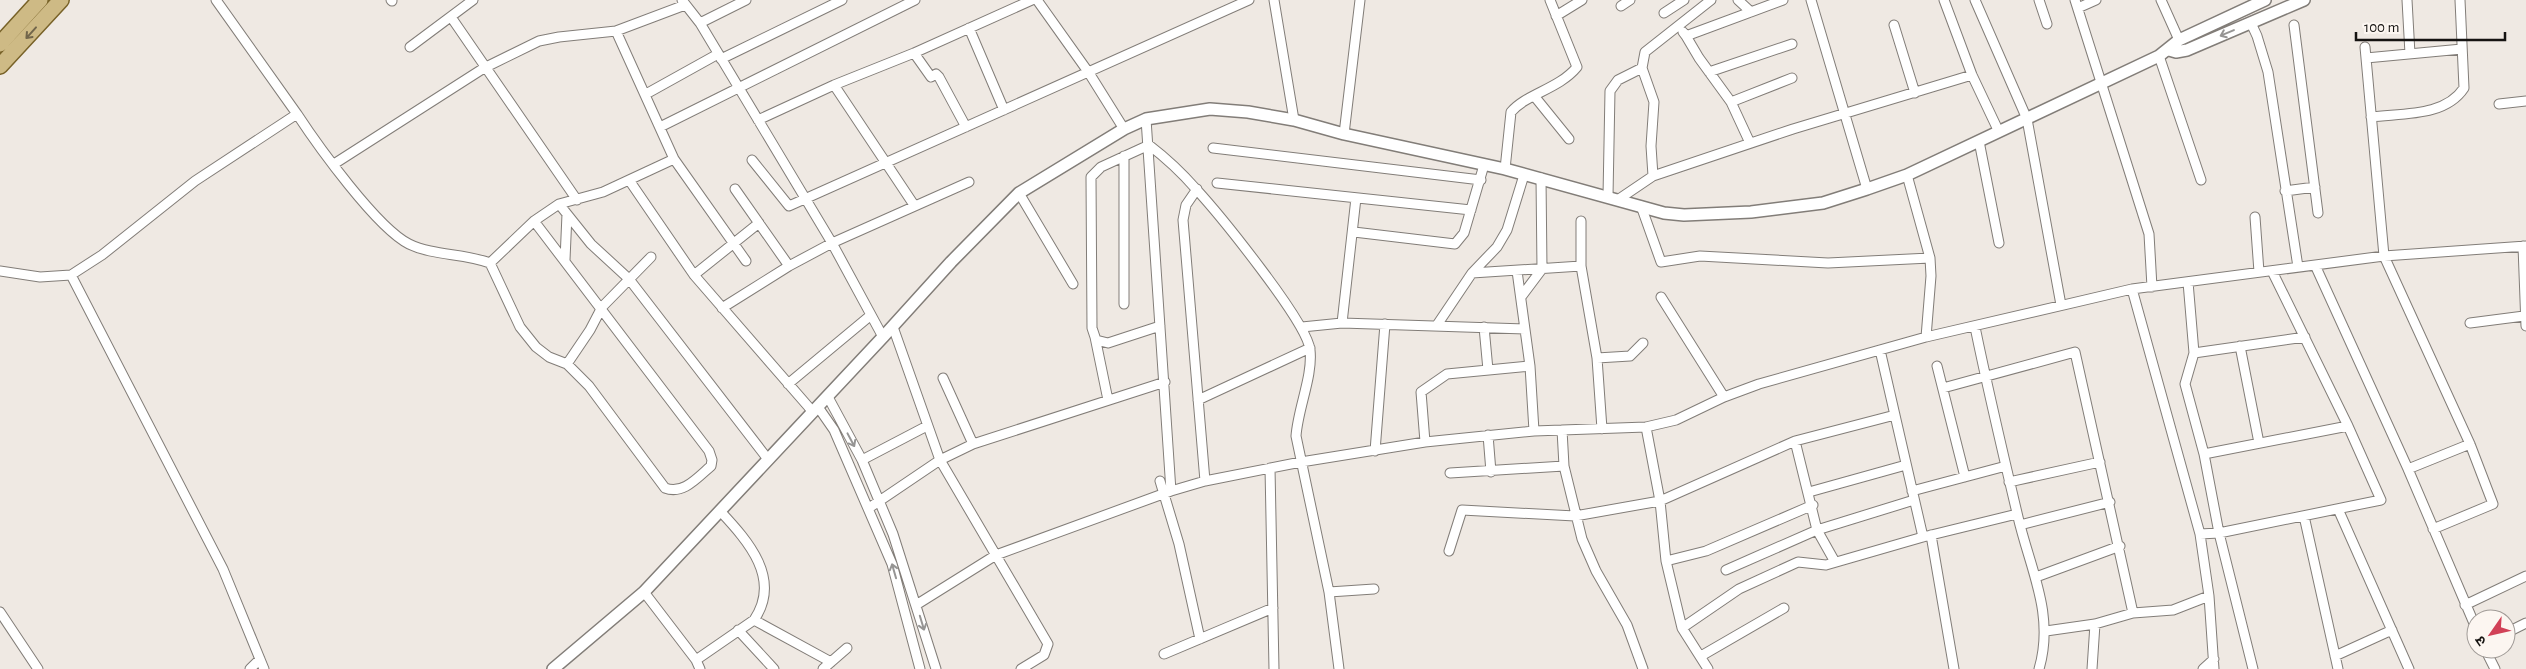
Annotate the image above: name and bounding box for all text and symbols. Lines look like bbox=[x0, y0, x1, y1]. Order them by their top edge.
scale bar bbox=[2356, 10, 2505, 42]
text: 100 m bbox=[2364, 20, 2399, 35]
one-way arrow bbox=[25, 27, 37, 40]
one-way arrow bbox=[2220, 28, 2235, 38]
one-way arrow bbox=[846, 432, 856, 447]
one-way arrow bbox=[889, 564, 899, 580]
north arrow bbox=[2466, 609, 2516, 659]
one-way arrow bbox=[918, 615, 928, 631]
text: उ bbox=[2473, 633, 2489, 648]

